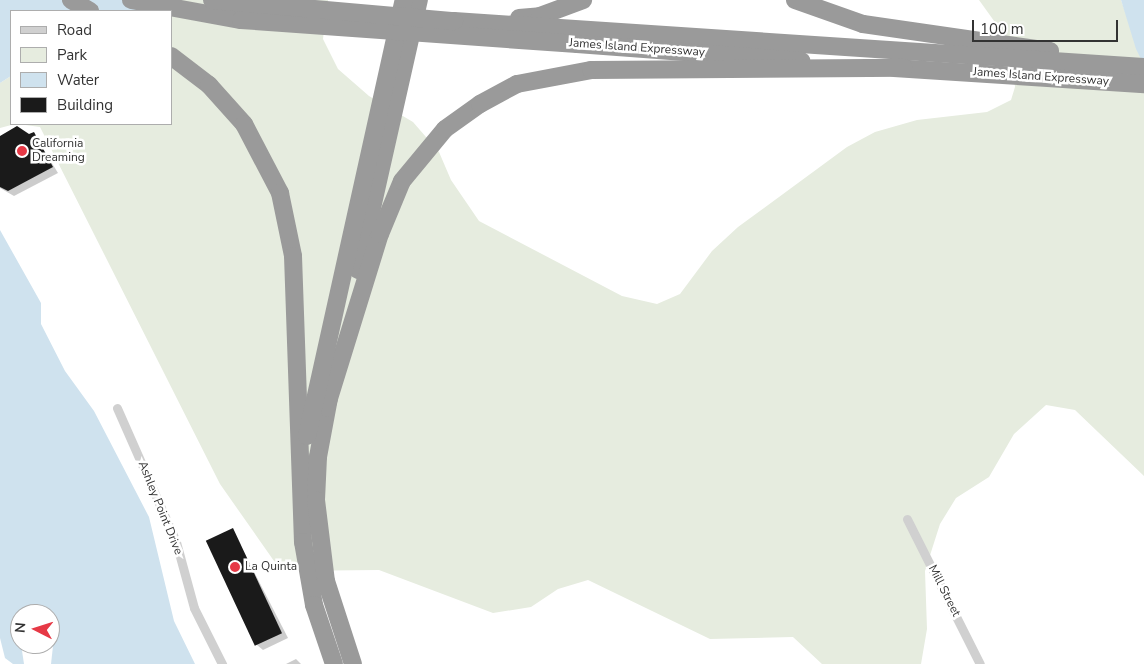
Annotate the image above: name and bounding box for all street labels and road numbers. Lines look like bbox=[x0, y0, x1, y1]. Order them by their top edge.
street label: James Island Expressway bbox=[569, 36, 705, 60]
street label: James Island Expressway bbox=[973, 65, 1109, 89]
street label: Ashley Point Drive bbox=[135, 459, 185, 557]
street label: Mill Street bbox=[925, 563, 963, 619]

